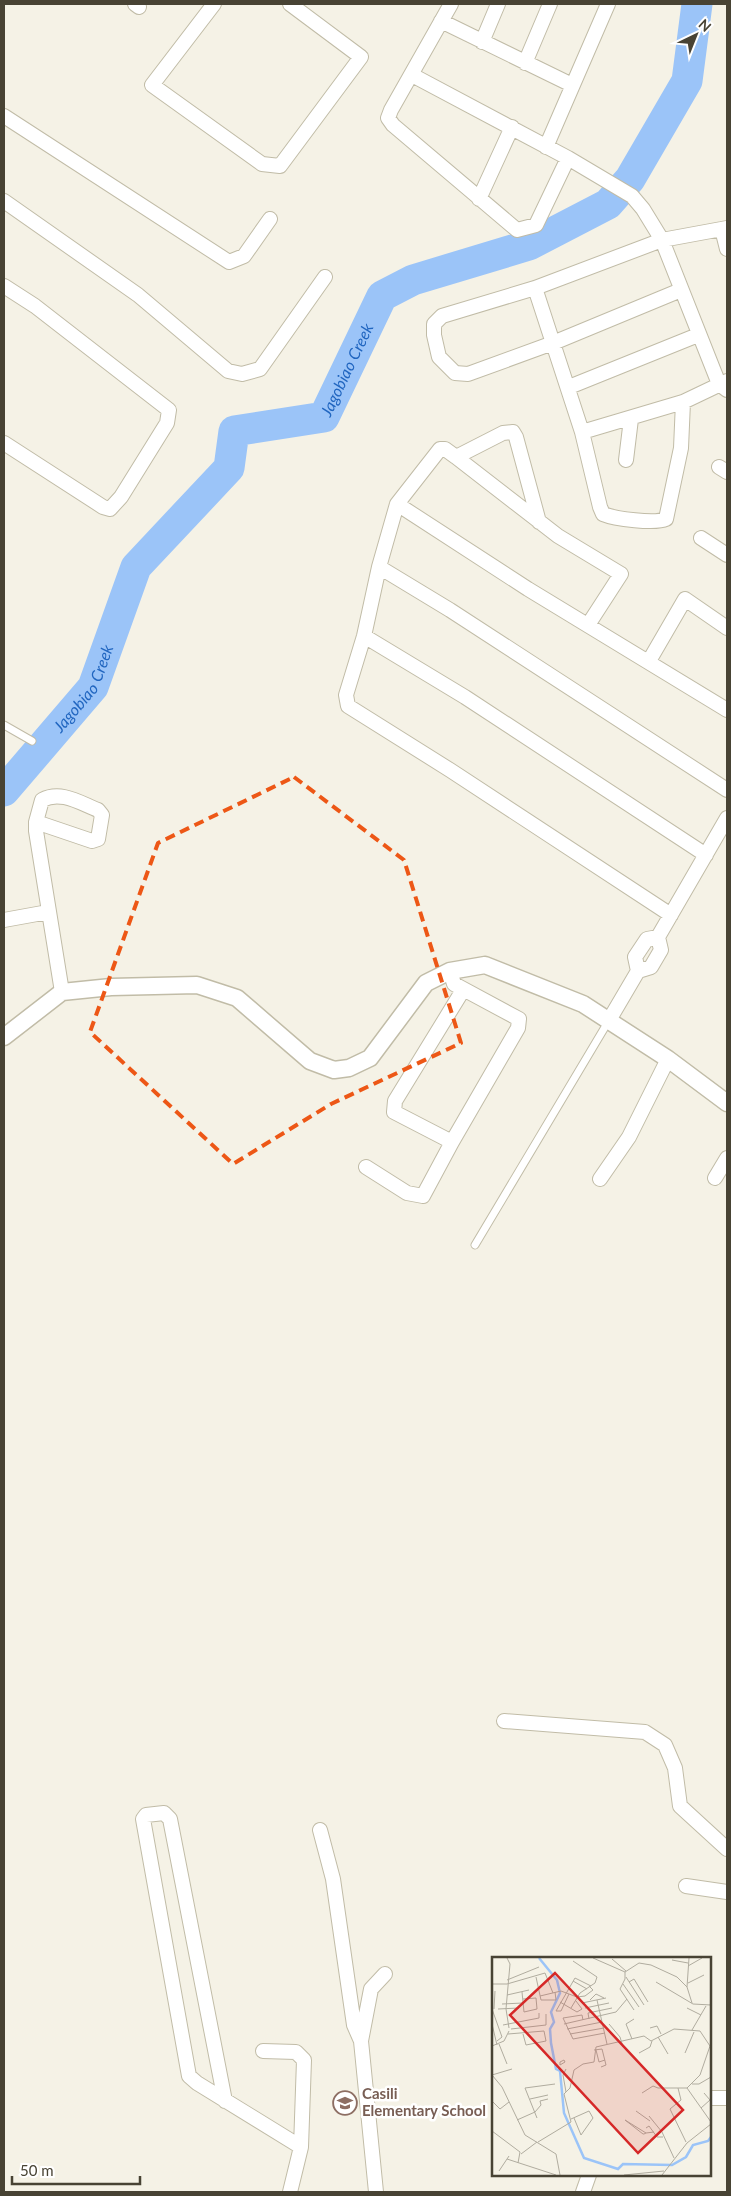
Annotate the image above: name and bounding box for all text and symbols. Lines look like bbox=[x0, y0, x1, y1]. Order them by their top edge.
north arrow bbox=[671, 10, 721, 60]
text: N bbox=[695, 15, 715, 35]
water label: Jagobiao Creek bbox=[315, 320, 377, 420]
water label: Jagobiao Creek bbox=[48, 641, 117, 736]
inset map bbox=[492, 1957, 711, 2176]
place label: Casili Elementary School bbox=[362, 2084, 486, 2119]
school or university icon: Casili Elementary School bbox=[332, 2090, 358, 2116]
scale bar bbox=[12, 2154, 140, 2186]
text: 50 m bbox=[20, 2161, 54, 2179]

